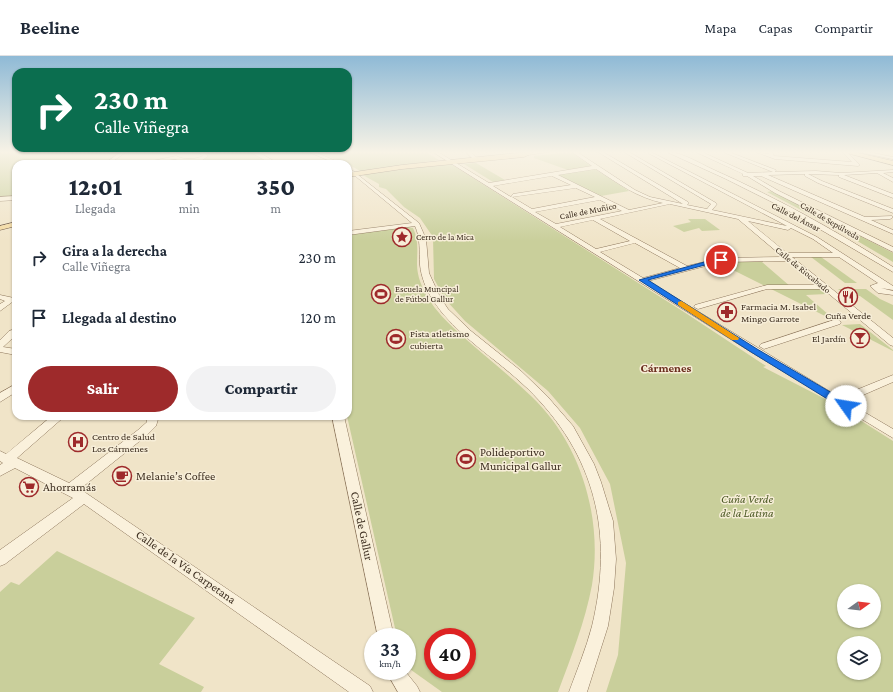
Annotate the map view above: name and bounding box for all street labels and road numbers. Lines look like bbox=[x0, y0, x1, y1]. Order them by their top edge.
street label: Calle de Muñico bbox=[559, 200, 618, 221]
street label: Calle del Ánsar bbox=[770, 200, 823, 234]
street label: Calle de Sepúlveda bbox=[798, 200, 862, 242]
street label: Calle de Riocabado bbox=[773, 245, 833, 296]
street label: Calle de Gallur bbox=[348, 490, 376, 563]
street label: Calle de la Vía Carpetana bbox=[133, 527, 239, 607]

